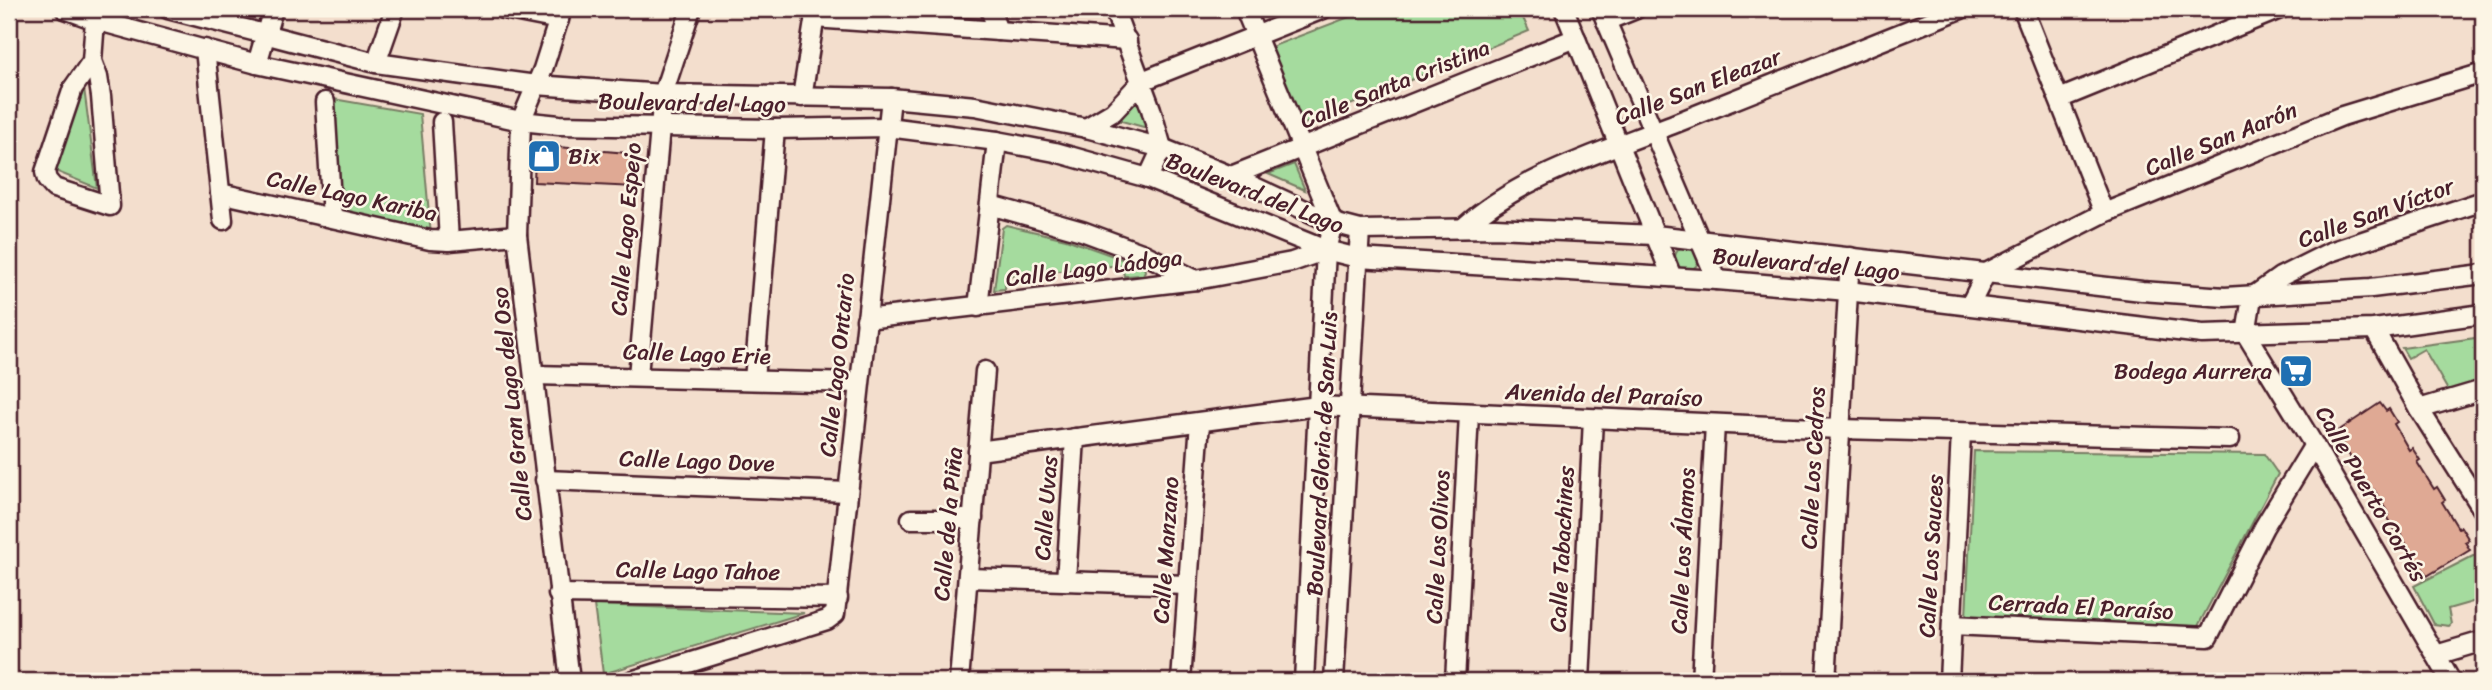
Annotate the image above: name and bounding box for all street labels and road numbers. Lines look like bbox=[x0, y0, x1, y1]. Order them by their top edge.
street label: Calle Santa Cristina bbox=[1294, 27, 1496, 141]
street label: Calle San Eleazar bbox=[1609, 36, 1789, 138]
street label: Boulevard del Lago bbox=[598, 81, 787, 125]
street label: Calle San Aarón bbox=[2138, 90, 2304, 188]
street label: Boulevard del Lago bbox=[1160, 140, 1350, 246]
street label: Calle Lago Espejo bbox=[598, 141, 654, 317]
street label: Calle Lago Kariba bbox=[263, 158, 441, 234]
street label: Calle San Víctor bbox=[2292, 165, 2462, 260]
street label: Boulevard del Lago bbox=[1711, 235, 1902, 293]
street label: Calle Lago Ládoga bbox=[1003, 237, 1185, 299]
street label: Calle Lago Ontario bbox=[807, 271, 867, 459]
street label: Calle Gran Lago del Oso bbox=[479, 285, 545, 523]
street label: Boulevard Gloria de San Luis bbox=[1294, 310, 1350, 597]
street label: Calle Lago Erie bbox=[622, 331, 772, 377]
street label: Avenida del Paraíso bbox=[1504, 371, 1704, 419]
street label: Calle Los Cedros bbox=[1788, 385, 1838, 550]
street label: Calle Puerto Cortés bbox=[2304, 398, 2439, 591]
street label: Calle Lago Dove bbox=[619, 438, 775, 484]
street label: Calle de la Piña bbox=[921, 445, 975, 603]
street label: Calle Uvas bbox=[1022, 454, 1070, 562]
street label: Calle Tabachines bbox=[1537, 464, 1587, 633]
street label: Calle Los Álamos bbox=[1658, 466, 1708, 635]
street label: Calle Los Olivos bbox=[1414, 469, 1463, 625]
street label: Calle Los Sauces bbox=[1906, 473, 1956, 639]
street label: Calle Manzano bbox=[1140, 475, 1192, 625]
street label: Calle Lago Tahoe bbox=[615, 549, 781, 593]
street label: Cerrada El Paraíso bbox=[1987, 582, 2175, 632]

